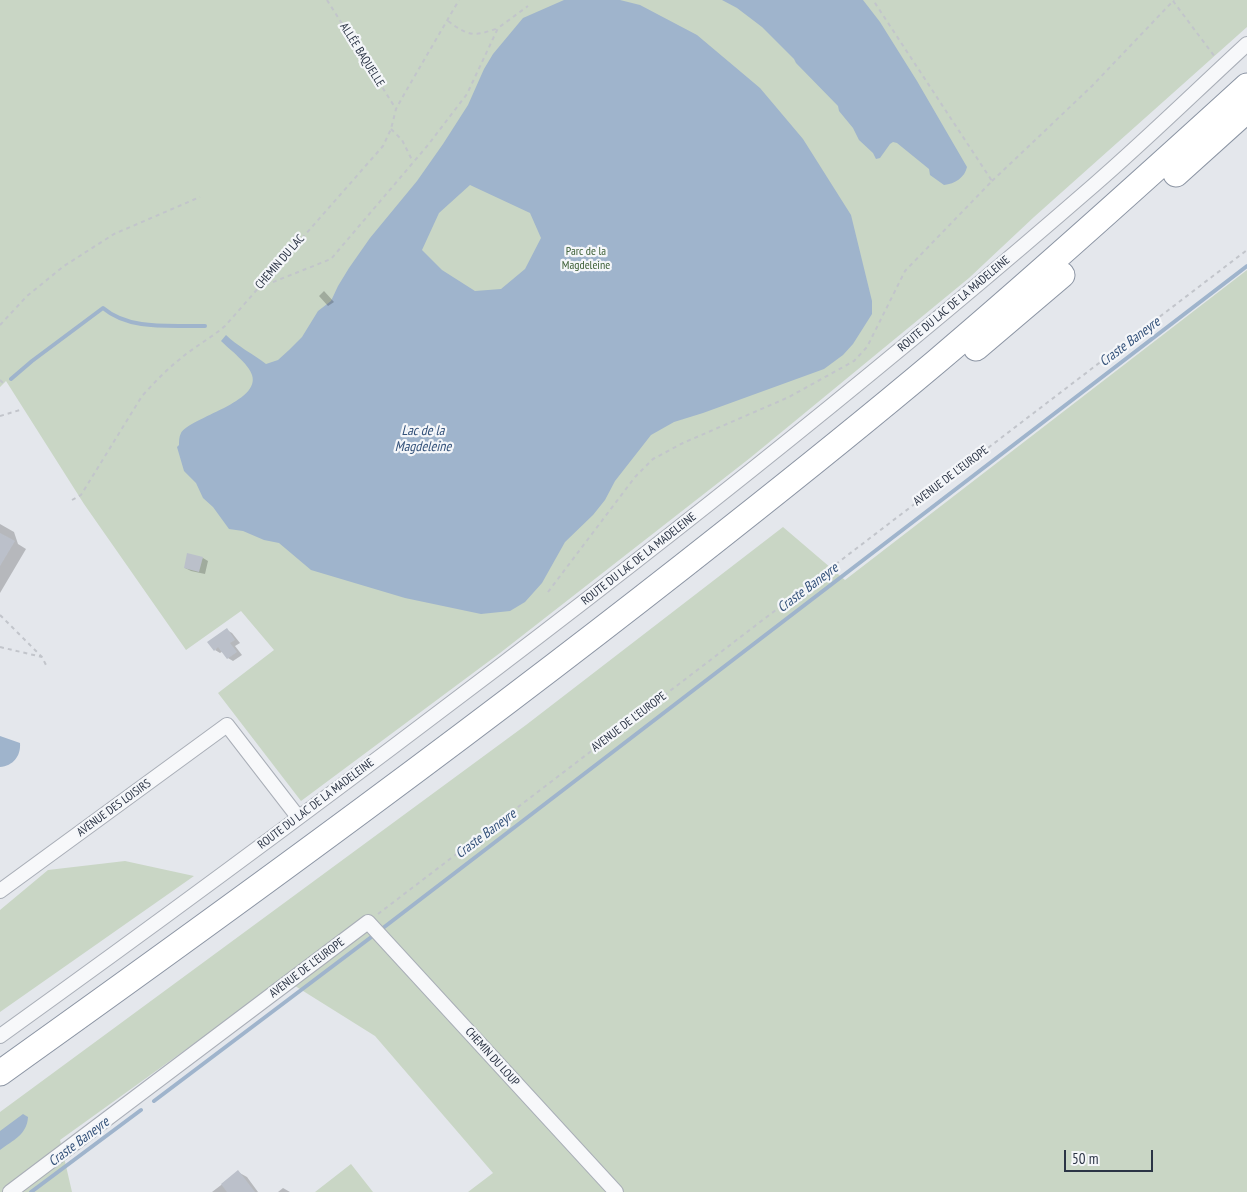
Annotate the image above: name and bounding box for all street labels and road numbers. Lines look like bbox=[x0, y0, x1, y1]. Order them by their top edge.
street label: ALLÉE BAQUELLE bbox=[337, 20, 387, 90]
street label: CHEMIN DU LAC bbox=[252, 232, 308, 292]
street label: ROUTE DU LAC DE LA MADELEINE bbox=[895, 253, 1013, 355]
street label: AVENUE DE L'EUROPE bbox=[911, 443, 991, 509]
street label: ROUTE DU LAC DE LA MADELEINE bbox=[579, 510, 699, 608]
street label: AVENUE DE L'EUROPE bbox=[589, 689, 669, 755]
street label: ROUTE DU LAC DE LA MADELEINE bbox=[255, 756, 377, 852]
street label: AVENUE DES LOISIRS bbox=[74, 776, 154, 840]
street label: AVENUE DE L'EUROPE bbox=[267, 935, 347, 1001]
street label: CHEMIN DU LOUP bbox=[462, 1025, 522, 1089]

